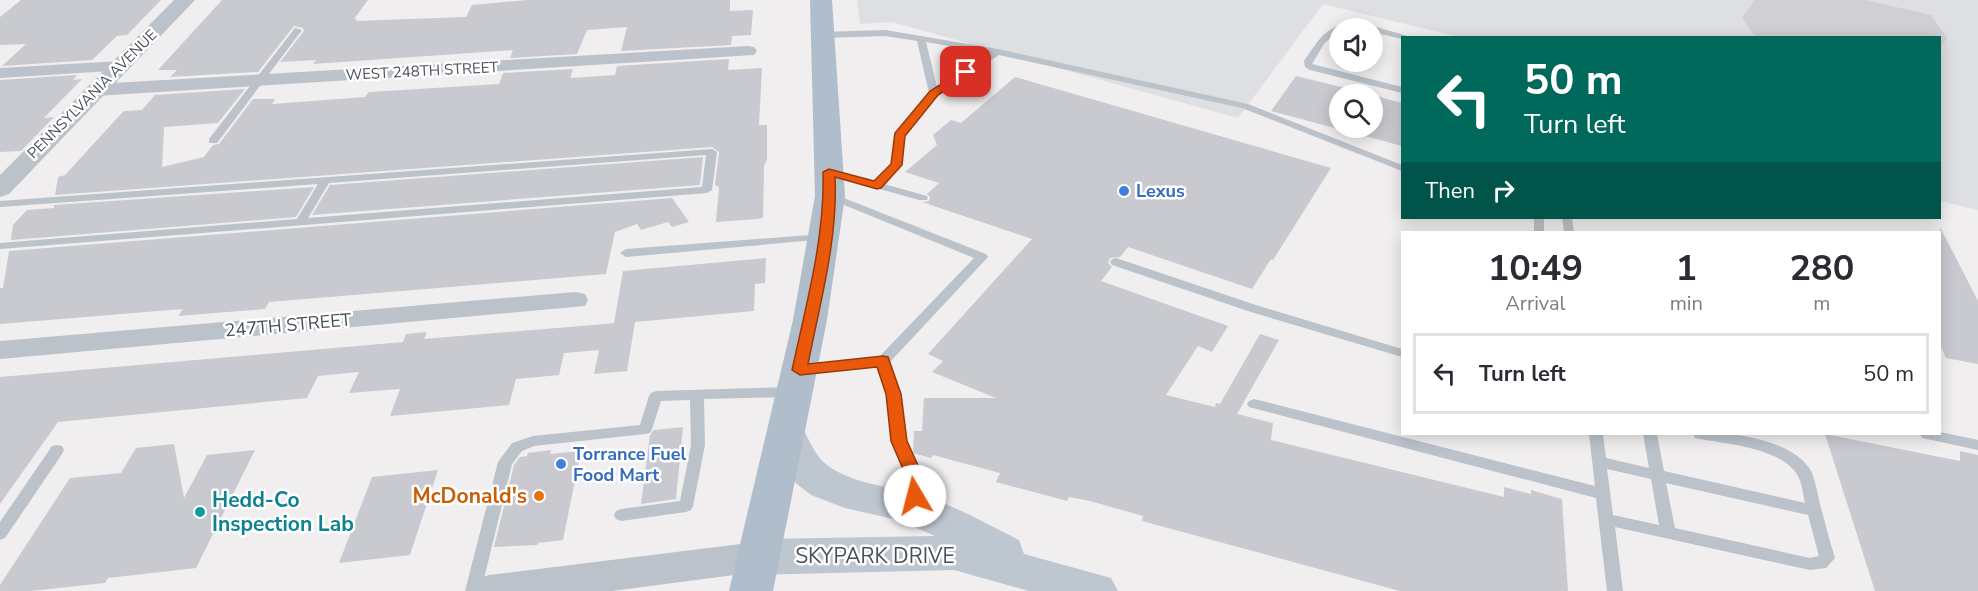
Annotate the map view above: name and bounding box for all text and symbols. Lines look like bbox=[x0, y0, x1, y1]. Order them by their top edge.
map controls bbox=[1329, 18, 1383, 138]
button: sound bbox=[1329, 18, 1383, 72]
street label: PENNSYLVANIA AVENUE bbox=[23, 25, 161, 163]
pin bbox=[940, 46, 991, 97]
text: 50 m bbox=[1524, 52, 1623, 109]
icon: arrive bbox=[949, 55, 982, 88]
street label: WEST 248TH STREET bbox=[345, 57, 499, 85]
icon: left bbox=[1425, 60, 1503, 138]
button: search bbox=[1329, 84, 1383, 138]
text: Turn left bbox=[1524, 106, 1625, 143]
icon: right bbox=[1487, 174, 1520, 207]
text: Then bbox=[1425, 176, 1475, 206]
place label: Lexus bbox=[1136, 179, 1185, 203]
marker: Lexus bbox=[1117, 184, 1131, 198]
text: 10:49 bbox=[1488, 244, 1583, 293]
text: 1 bbox=[1675, 244, 1697, 293]
text: 280 bbox=[1789, 244, 1854, 293]
text: Arrival bbox=[1505, 290, 1565, 317]
text: min bbox=[1670, 290, 1703, 317]
text: m bbox=[1813, 290, 1830, 317]
street label: 247TH STREET bbox=[224, 308, 352, 342]
icon: left bbox=[1428, 357, 1461, 390]
text: Turn left bbox=[1479, 359, 1566, 389]
text: 50 m bbox=[1863, 359, 1914, 389]
place label: Torrance Fuel Food Mart bbox=[573, 442, 687, 487]
marker: Torrance Fuel Food Mart bbox=[554, 457, 568, 471]
position arrow bbox=[883, 464, 947, 528]
place label: McDonald's bbox=[412, 482, 527, 510]
place label: Hedd-Co Inspection Lab bbox=[212, 486, 354, 538]
marker: McDonald's bbox=[532, 489, 546, 503]
marker: Hedd-Co Inspection Lab bbox=[193, 505, 207, 519]
street label: SKYPARK DRIVE bbox=[795, 542, 955, 570]

